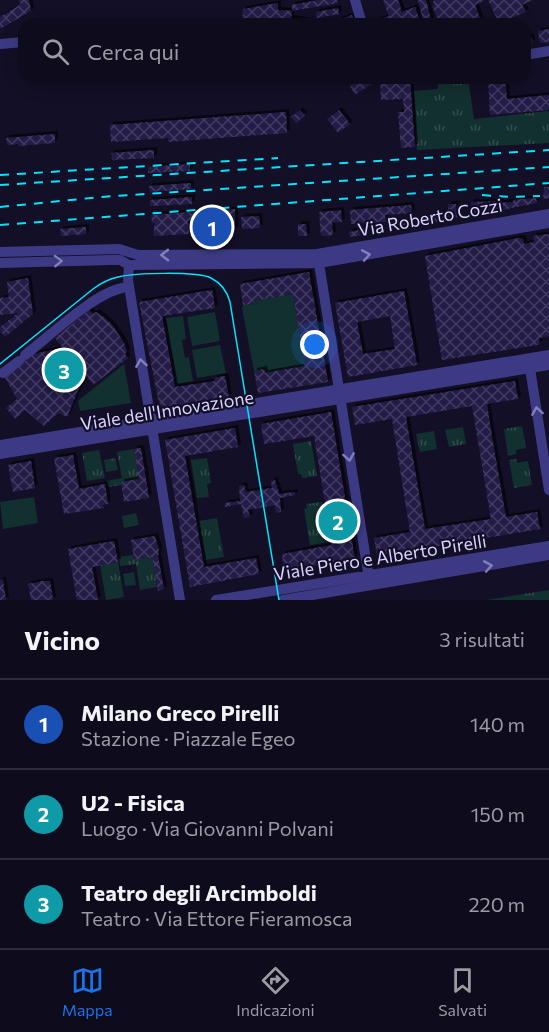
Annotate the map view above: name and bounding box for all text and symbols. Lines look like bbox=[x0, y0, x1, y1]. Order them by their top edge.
search box bbox=[18, 18, 531, 84]
icon: search bbox=[39, 35, 72, 68]
text: Cerca qui bbox=[87, 38, 179, 65]
street label: Via Roberto Cozzi bbox=[356, 193, 504, 241]
pin: 1 bbox=[192, 204, 232, 250]
one-way arrow bbox=[161, 249, 170, 261]
one-way arrow bbox=[361, 250, 370, 262]
one-way arrow bbox=[54, 255, 63, 267]
your location bbox=[300, 330, 329, 359]
pin: 3 bbox=[44, 348, 84, 392]
one-way arrow bbox=[135, 358, 147, 367]
street label: Viale dell'Innovazione bbox=[79, 385, 255, 435]
one-way arrow bbox=[531, 407, 543, 416]
one-way arrow bbox=[343, 452, 355, 461]
pin: 2 bbox=[318, 498, 358, 544]
street label: Viale Piero e Alberto Pirelli bbox=[272, 529, 488, 585]
one-way arrow bbox=[483, 560, 493, 573]
text: Vicino bbox=[24, 624, 100, 655]
text: 3 risultati bbox=[439, 627, 525, 651]
text: Milano Greco Pirelli bbox=[81, 699, 279, 726]
text: 1 bbox=[39, 712, 48, 736]
text: 140 m bbox=[470, 712, 525, 736]
text: Stazione · Piazzale Egeo bbox=[81, 726, 296, 750]
text: U2 - Fisica bbox=[81, 789, 185, 816]
text: 2 bbox=[38, 802, 49, 826]
text: 150 m bbox=[471, 802, 525, 826]
text: Luogo · Via Giovanni Polvani bbox=[81, 816, 334, 840]
text: Teatro degli Arcimboldi bbox=[81, 879, 317, 906]
text: 3 bbox=[38, 892, 49, 916]
text: 220 m bbox=[469, 892, 525, 916]
text: Teatro · Via Ettore Fieramosca bbox=[81, 906, 353, 930]
tab: Mappa bbox=[62, 964, 113, 1019]
tab: Indicazioni bbox=[236, 964, 315, 1019]
tab: Salvati bbox=[438, 964, 487, 1019]

